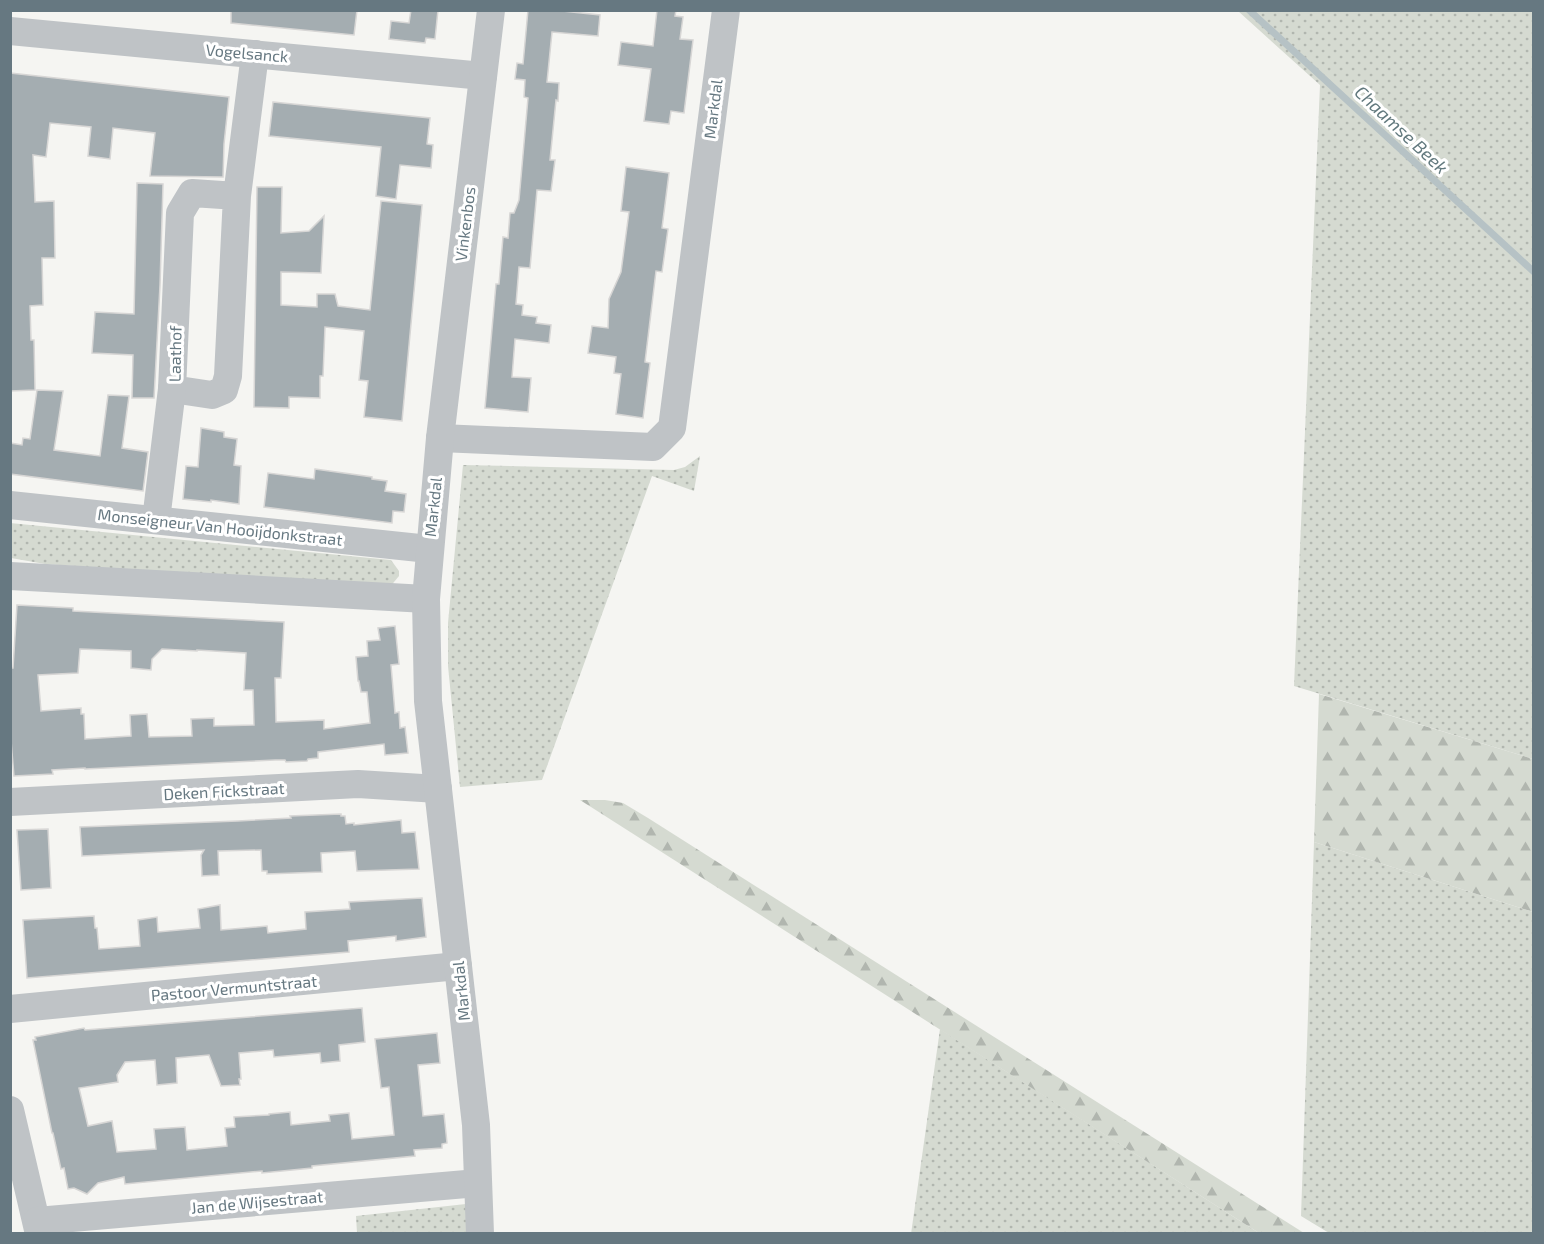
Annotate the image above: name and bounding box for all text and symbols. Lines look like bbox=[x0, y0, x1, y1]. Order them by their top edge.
street label: Vogelsanck bbox=[205, 39, 289, 66]
street label: Markdal bbox=[699, 78, 726, 140]
water label: Chaamse Beek bbox=[1350, 80, 1453, 178]
street label: Vinkenbos bbox=[450, 185, 479, 262]
street label: Laathof bbox=[165, 325, 185, 382]
street label: Markdal bbox=[420, 476, 445, 538]
street label: Monseigneur Van Hooijdonkstraat bbox=[97, 504, 343, 550]
street label: Deken Fickstraat bbox=[163, 778, 285, 803]
street label: Markdal bbox=[448, 960, 473, 1022]
street label: Pastoor Vermuntstraat bbox=[150, 971, 318, 1004]
street label: Jan de Wijsestraat bbox=[190, 1186, 324, 1218]

